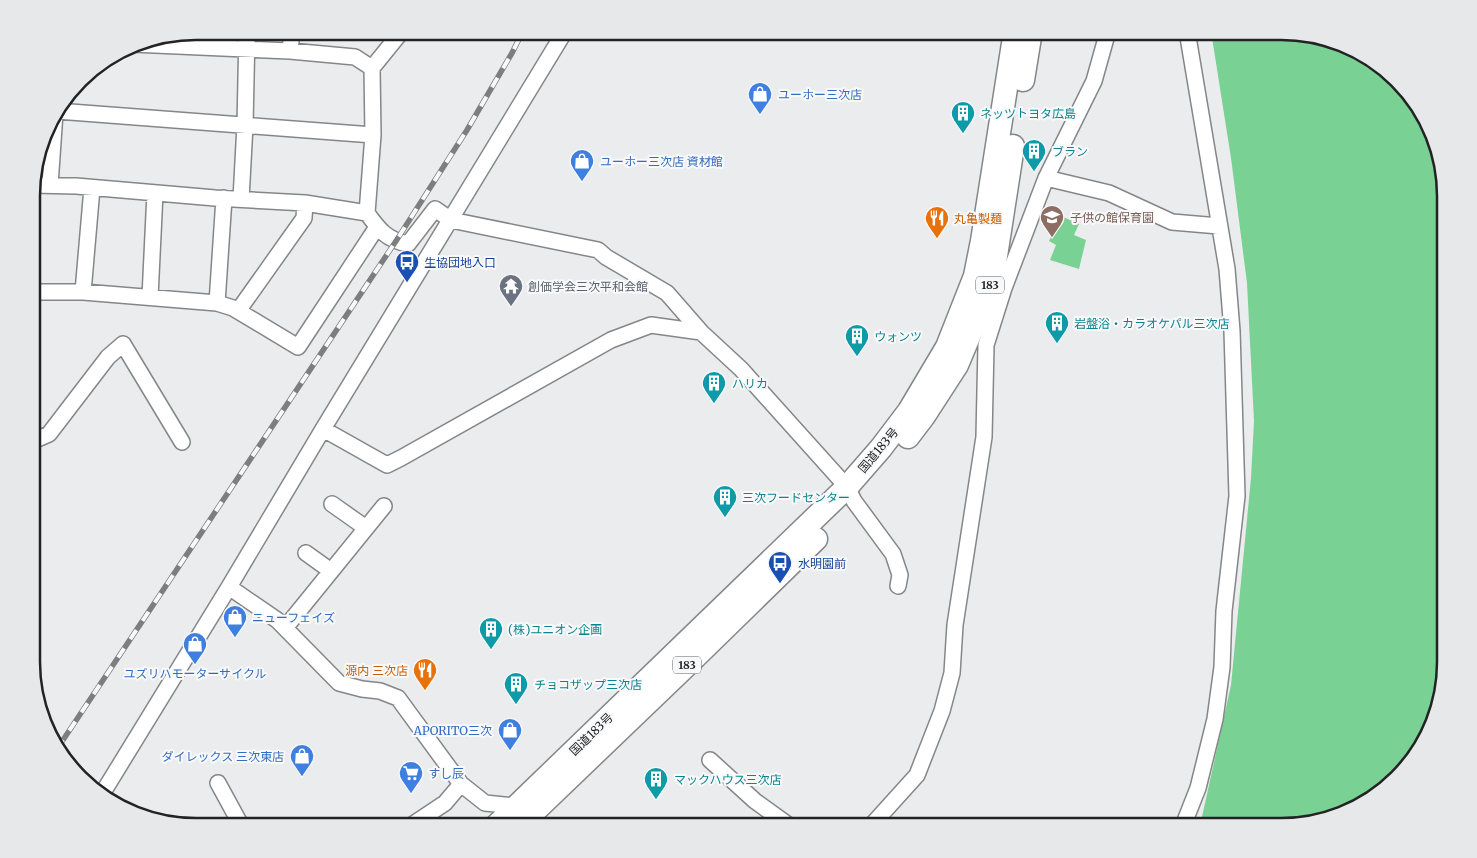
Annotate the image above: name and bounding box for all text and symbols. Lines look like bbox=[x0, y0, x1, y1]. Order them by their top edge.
shop icon: ユーホー三次店 bbox=[747, 81, 773, 115]
place label: ユーホー三次店 bbox=[778, 87, 862, 102]
building icon: ネッツトヨタ広島 bbox=[950, 100, 976, 134]
place label: ネッツトヨタ広島 bbox=[980, 106, 1076, 121]
building icon: ブラン bbox=[1021, 138, 1047, 172]
place label: ブラン bbox=[1052, 144, 1088, 159]
shop icon: ユーホー三次店 資材館 bbox=[569, 148, 595, 182]
place label: ユーホー三次店 資材館 bbox=[600, 154, 723, 169]
school or university icon: 子供の館保育園 bbox=[1039, 204, 1065, 238]
restaurant icon: 丸亀製麺 bbox=[924, 205, 950, 239]
place label: 子供の館保育園 bbox=[1070, 210, 1154, 225]
place label: 丸亀製麺 bbox=[954, 211, 1002, 226]
bus stop icon: 生協団地入口 bbox=[394, 249, 420, 283]
place label: 生協団地入口 bbox=[424, 255, 496, 270]
temple icon: 創価学会三次平和会館 bbox=[498, 273, 524, 307]
road number: 183 bbox=[976, 276, 1004, 294]
place label: 創価学会三次平和会館 bbox=[528, 279, 648, 294]
building icon: 岩盤浴・カラオケパル三次店 bbox=[1044, 310, 1070, 344]
place label: 岩盤浴・カラオケパル三次店 bbox=[1074, 316, 1230, 331]
building icon: ウォンツ bbox=[844, 323, 870, 357]
place label: ウォンツ bbox=[874, 329, 922, 344]
building icon: ハリカ bbox=[701, 370, 727, 404]
place label: ハリカ bbox=[732, 376, 768, 391]
street label: 国道183号 bbox=[855, 424, 901, 476]
building icon: 三次フードセンター bbox=[712, 484, 738, 518]
place label: 三次フードセンター bbox=[742, 490, 850, 505]
bus stop icon: 水明園前 bbox=[767, 550, 793, 584]
place label: 水明園前 bbox=[798, 556, 846, 571]
shop icon: ニューフェイズ bbox=[222, 604, 248, 638]
place label: ニューフェイズ bbox=[252, 610, 335, 625]
building icon: (株)ユニオン企画 bbox=[478, 616, 504, 650]
place label: (株)ユニオン企画 bbox=[508, 622, 602, 637]
shop icon: ユズリハモーターサイクル bbox=[182, 631, 208, 665]
road number: 183 bbox=[673, 656, 701, 674]
restaurant icon: 源内 三次店 bbox=[412, 657, 438, 691]
place label: 源内 三次店 bbox=[345, 663, 408, 678]
place label: ユズリハモーターサイクル bbox=[123, 666, 267, 681]
building icon: チョコザップ三次店 bbox=[503, 671, 529, 705]
place label: チョコザップ三次店 bbox=[534, 677, 642, 692]
street label: 国道183号 bbox=[566, 710, 616, 758]
shop icon: APORITO三次 bbox=[497, 717, 523, 751]
place label: APORITO三次 bbox=[412, 723, 492, 738]
shop icon: ダイレックス 三次東店 bbox=[289, 743, 315, 777]
place label: ダイレックス 三次東店 bbox=[162, 749, 284, 764]
supermarket icon: すし辰 bbox=[398, 760, 424, 794]
place label: すし辰 bbox=[428, 766, 464, 781]
building icon: マックハウス三次店 bbox=[643, 766, 669, 800]
place label: マックハウス三次店 bbox=[674, 772, 781, 787]

